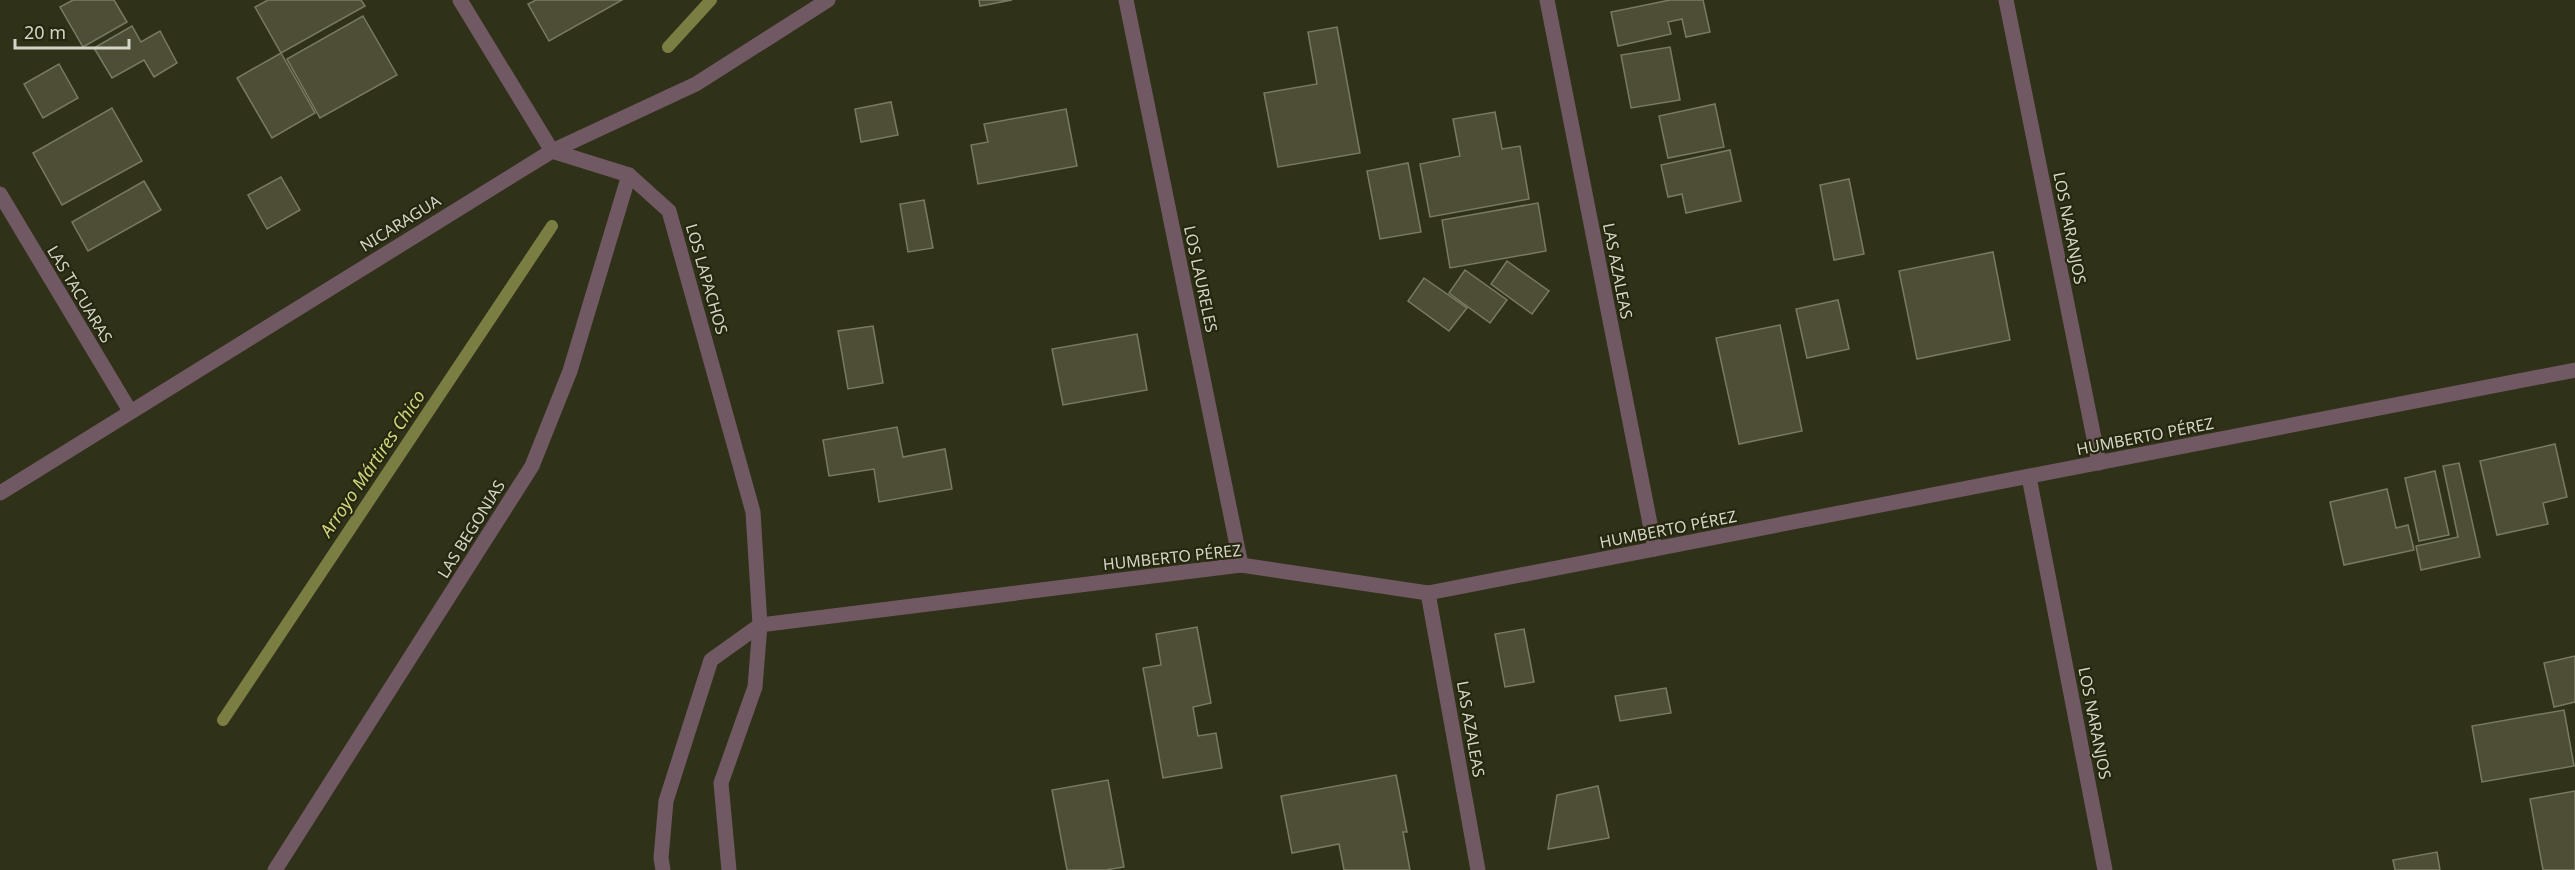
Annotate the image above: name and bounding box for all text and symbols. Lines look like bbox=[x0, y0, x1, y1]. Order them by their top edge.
scale bar bbox=[15, 12, 129, 50]
text: 20 m bbox=[24, 20, 66, 44]
street label: LOS NARANJOS bbox=[2048, 170, 2092, 286]
street label: NICARAGUA bbox=[356, 189, 445, 256]
street label: LOS LAPACHOS bbox=[681, 221, 733, 337]
street label: LAS AZALEAS bbox=[1598, 221, 1638, 321]
street label: LOS LAURELES bbox=[1179, 224, 1223, 335]
street label: LAS TACUARAS bbox=[42, 241, 118, 347]
water label: Arroyo Mártires Chico bbox=[313, 385, 430, 543]
street label: HUMBERTO PÉREZ bbox=[2075, 412, 2215, 460]
street label: LAS BEGONIAS bbox=[432, 476, 510, 582]
street label: HUMBERTO PÉREZ bbox=[1598, 505, 1738, 553]
street label: HUMBERTO PÉREZ bbox=[1102, 539, 1242, 575]
street label: LOS NARANJOS bbox=[2073, 665, 2117, 781]
street label: LAS AZALEAS bbox=[1452, 679, 1490, 779]

